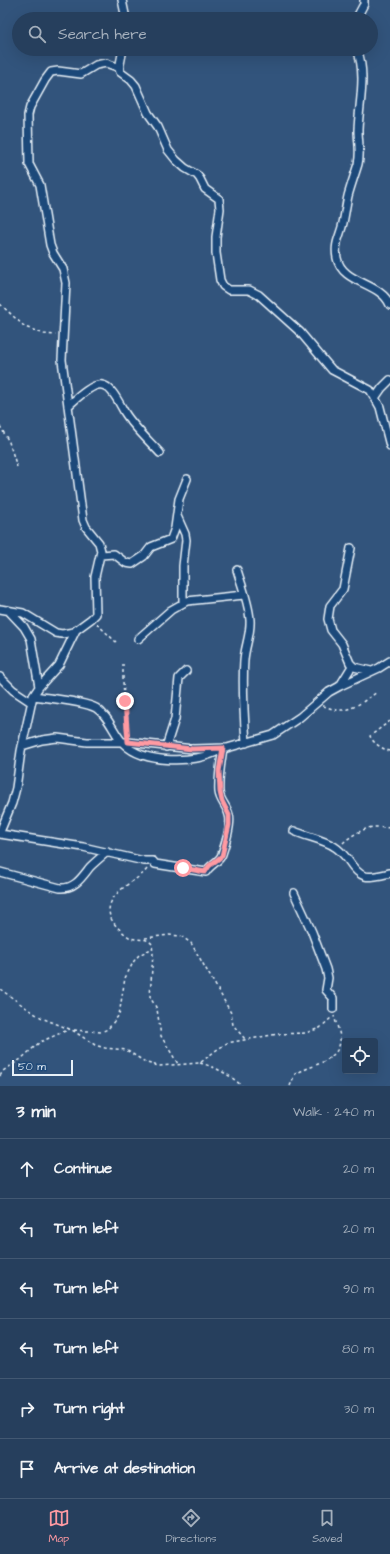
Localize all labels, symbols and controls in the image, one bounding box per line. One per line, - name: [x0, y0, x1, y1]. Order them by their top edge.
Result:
- search box: [12, 12, 378, 56]
- icon: search: [26, 23, 48, 45]
- text: Search here: [58, 24, 147, 45]
- route end: [116, 692, 134, 710]
- route start: [174, 859, 192, 877]
- map controls: [342, 1038, 378, 1074]
- button: locate: [342, 1038, 378, 1074]
- scale bar: [12, 1058, 73, 1077]
- text: 50 m: [18, 1059, 46, 1074]
- text: 3 min: [16, 1100, 56, 1124]
- text: Walk · 240 m: [293, 1103, 374, 1121]
- icon: ahead: [16, 1158, 38, 1180]
- text: Continue: [54, 1158, 112, 1179]
- text: 20 m: [343, 1160, 374, 1178]
- icon: left: [16, 1218, 38, 1240]
- text: Turn left: [54, 1218, 118, 1239]
- text: 20 m: [343, 1220, 374, 1238]
- icon: left: [16, 1278, 38, 1300]
- text: Turn left: [54, 1278, 118, 1299]
- text: 90 m: [343, 1280, 374, 1298]
- icon: left: [16, 1338, 38, 1360]
- text: Turn left: [54, 1338, 118, 1359]
- text: 80 m: [342, 1340, 374, 1358]
- icon: right: [16, 1398, 38, 1420]
- text: Turn right: [54, 1398, 125, 1419]
- text: 30 m: [344, 1400, 374, 1418]
- icon: arrive: [16, 1458, 38, 1480]
- text: Arrive at destination: [54, 1458, 195, 1479]
- tab: Map: [48, 1507, 70, 1546]
- tab: Directions: [165, 1507, 217, 1546]
- tab: Saved: [312, 1507, 342, 1546]

